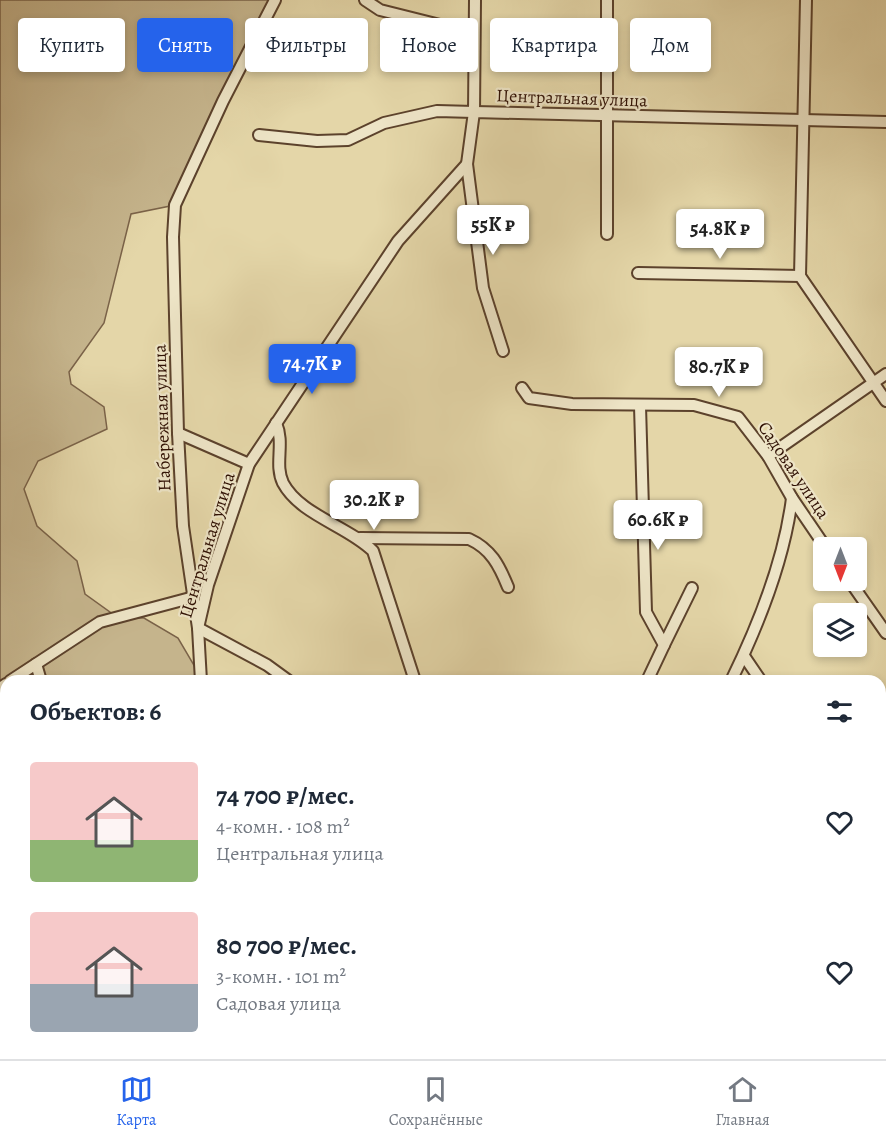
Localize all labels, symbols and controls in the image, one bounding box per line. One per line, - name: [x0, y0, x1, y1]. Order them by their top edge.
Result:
- chip: Купить: [18, 18, 125, 72]
- chip: Снять: [137, 18, 233, 72]
- chip: Фильтры: [245, 18, 368, 72]
- chip: Новое: [380, 18, 478, 72]
- chip: Квартира: [490, 18, 618, 72]
- chip: Дом: [630, 18, 711, 72]
- street label: Центральная улица: [496, 83, 649, 113]
- pin: 55K ₽: [451, 205, 535, 256]
- pin: 54.8K ₽: [665, 209, 775, 260]
- text: 55K ₽: [471, 211, 515, 238]
- text: 54.8K ₽: [690, 215, 750, 242]
- street label: Набережная улица: [147, 343, 177, 492]
- pin: 74.7K ₽: [257, 344, 367, 395]
- pin: 80.7K ₽: [664, 347, 774, 398]
- text: 74.7K ₽: [283, 350, 341, 377]
- text: 80.7K ₽: [689, 353, 749, 380]
- street label: Садовая улица: [753, 417, 836, 524]
- street label: Центральная улица: [173, 469, 241, 621]
- pin: 30.2K ₽: [319, 480, 429, 531]
- text: 30.2K ₽: [344, 486, 404, 513]
- pin: 60.6K ₽: [603, 500, 713, 551]
- text: 60.6K ₽: [627, 506, 689, 533]
- north arrow: [813, 537, 867, 591]
- map controls: [813, 537, 867, 657]
- button: layers: [813, 603, 867, 657]
- text: Объектов: 6: [30, 694, 161, 729]
- icon: filters: [823, 695, 856, 728]
- text: 74 700 ₽/мес.: [216, 778, 355, 813]
- icon: home: [78, 786, 150, 858]
- icon: heart: [823, 806, 856, 839]
- text: 4-комн. · 108 m²: [216, 813, 350, 840]
- text: Центральная улица: [216, 840, 384, 867]
- text: 80 700 ₽/мес.: [216, 928, 357, 963]
- icon: home: [78, 936, 150, 1008]
- icon: heart: [823, 956, 856, 989]
- text: 3-комн. · 101 m²: [216, 963, 346, 990]
- text: Садовая улица: [216, 990, 341, 1017]
- tab: Карта: [116, 1073, 156, 1131]
- tab: Сохранённые: [389, 1073, 483, 1131]
- tab: Главная: [715, 1073, 770, 1131]

